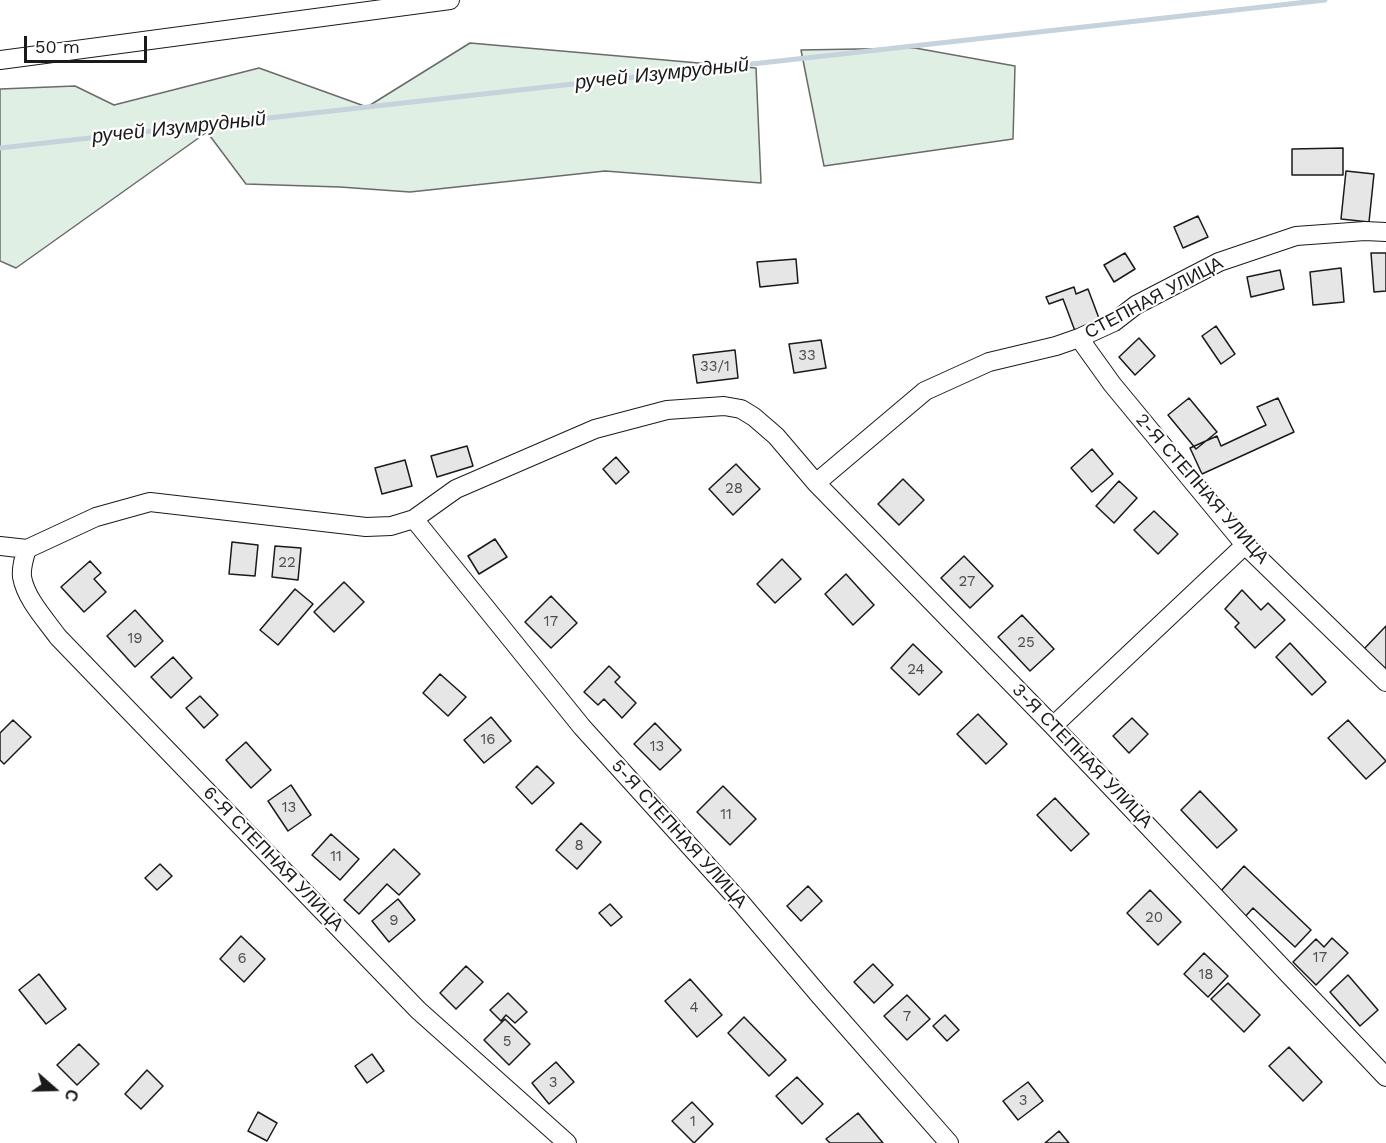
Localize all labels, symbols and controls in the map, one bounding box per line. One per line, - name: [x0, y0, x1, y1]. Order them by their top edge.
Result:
- scale bar: [27, 24, 150, 62]
- text: 50 m: [35, 36, 80, 57]
- water label: ручей Изумрудный: [574, 53, 750, 95]
- water label: ручей Изумрудный: [91, 107, 267, 149]
- street label: СТЕПНАЯ УЛИЦА: [1081, 252, 1227, 344]
- house number: 33: [798, 347, 816, 365]
- house number: 33/1: [700, 358, 730, 376]
- street label: 2-Я СТЕПНАЯ УЛИЦА: [1131, 410, 1273, 568]
- house number: 28: [725, 480, 743, 498]
- house number: 22: [278, 554, 296, 572]
- house number: 27: [959, 573, 975, 591]
- house number: 17: [544, 613, 558, 631]
- house number: 19: [127, 630, 143, 648]
- house number: 25: [1017, 634, 1035, 652]
- house number: 24: [907, 661, 925, 679]
- street label: 3-Я СТЕПНАЯ УЛИЦА: [1007, 679, 1157, 833]
- house number: 16: [481, 731, 495, 749]
- house number: 13: [650, 738, 664, 756]
- street label: 5-Я СТЕПНАЯ УЛИЦА: [607, 755, 751, 913]
- street label: 6-Я СТЕПНАЯ УЛИЦА: [198, 782, 348, 936]
- house number: 13: [282, 799, 296, 817]
- house number: 11: [720, 806, 732, 824]
- house number: 8: [574, 837, 584, 855]
- house number: 11: [330, 848, 342, 866]
- house number: 20: [1145, 909, 1163, 927]
- house number: 9: [389, 912, 399, 930]
- house number: 17: [1313, 949, 1327, 967]
- house number: 6: [237, 950, 247, 968]
- house number: 18: [1198, 966, 1214, 984]
- house number: 4: [689, 999, 699, 1017]
- house number: 7: [903, 1008, 911, 1026]
- house number: 5: [503, 1033, 511, 1051]
- north arrow: [24, 1059, 84, 1119]
- house number: 3: [549, 1074, 557, 1092]
- text: С: [60, 1087, 82, 1104]
- house number: 3: [1019, 1092, 1027, 1110]
- house number: 1: [690, 1113, 696, 1131]

